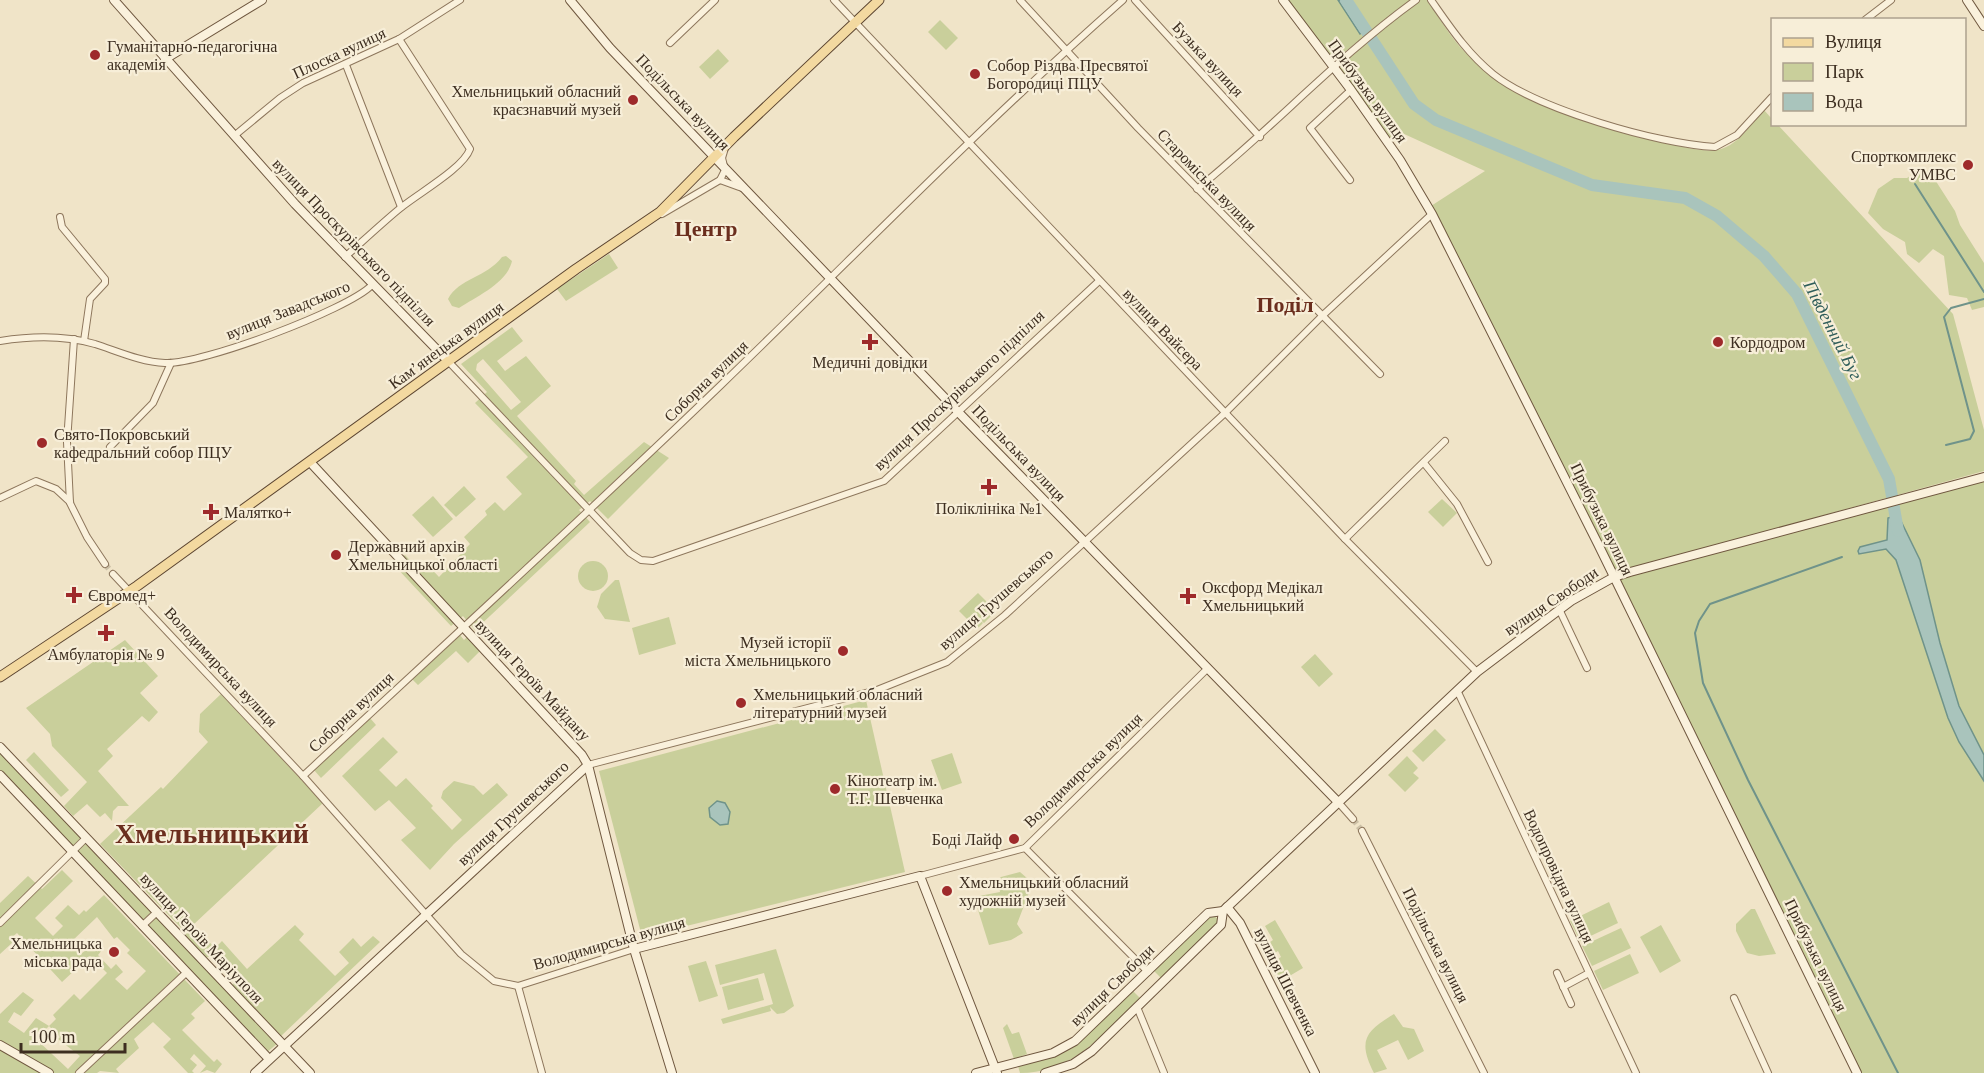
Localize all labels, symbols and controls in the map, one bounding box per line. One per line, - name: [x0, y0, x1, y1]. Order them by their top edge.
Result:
- street label: Бузька вулиця: [1168, 18, 1247, 101]
- legend: [1771, 18, 1966, 126]
- street label: Плоска вулиця: [290, 24, 389, 83]
- text: Вулиця: [1825, 32, 1882, 52]
- street label: Прибузька вулиця: [1324, 36, 1411, 147]
- place label: Гуманітарно-педагогічна академія: [107, 38, 277, 74]
- marker: Гуманітарно-педагогічна академія: [88, 48, 102, 62]
- street label: Подільська вулиця: [632, 51, 734, 155]
- place label: Собор Різдва Пресвятої Богородиці ПЦУ: [987, 57, 1148, 93]
- text: Парк: [1825, 62, 1864, 82]
- marker: Собор Різдва Пресвятої Богородиці ПЦУ: [968, 67, 982, 81]
- place label: Хмельницький обласний краєзнавчий музей: [451, 83, 621, 119]
- text: Вода: [1825, 92, 1863, 112]
- marker: Хмельницький обласний краєзнавчий музей: [626, 93, 640, 107]
- street label: Староміська вулиця: [1153, 126, 1260, 236]
- place label: Спорткомплекс УМВС: [1851, 148, 1956, 183]
- street label: вулиця Проскурівського підпілля: [269, 155, 439, 330]
- marker: Спорткомплекс УМВС: [1961, 158, 1975, 172]
- district label: Центр: [675, 216, 737, 241]
- water label: Південний Буг: [1799, 276, 1867, 383]
- street label: вулиця Завадського: [224, 277, 353, 344]
- street label: вулиця Вайсера: [1119, 285, 1206, 374]
- district label: Поділ: [1256, 292, 1314, 317]
- street label: Камʼянецька вулиця: [385, 297, 508, 393]
- street label: вулиця Проскурівського підпілля: [870, 306, 1049, 474]
- marker: Медичні довідки: [861, 333, 879, 351]
- place label: Кордодром: [1730, 334, 1805, 352]
- marker: Кордодром: [1711, 335, 1725, 349]
- street label: Соборна вулиця: [661, 336, 752, 426]
- place label: Медичні довідки: [812, 354, 928, 372]
- street label: Подільська вулиця: [968, 402, 1070, 506]
- place label: Свято-Покровський кафедральний собор ПЦУ: [54, 426, 233, 462]
- marker: Свято-Покровський кафедральний собор ПЦУ: [35, 436, 49, 450]
- street label: Прибузька вулиця: [1567, 460, 1637, 579]
- marker: Поліклініка №1: [980, 478, 998, 496]
- place label: Поліклініка №1: [936, 500, 1042, 517]
- marker: Малятко+: [202, 503, 220, 521]
- place label: Малятко+: [224, 504, 292, 521]
- place label: Державний архів Хмельницької області: [348, 538, 498, 574]
- street label: вулиця Грушевського: [936, 545, 1057, 654]
- marker: Державний архів Хмельницької області: [329, 548, 343, 562]
- street label: вулиця Свободи: [1501, 563, 1602, 639]
- place label: Оксфорд Медікал Хмельницький: [1202, 579, 1323, 615]
- marker: Євромед+: [65, 586, 83, 604]
- place label: Євромед+: [88, 587, 156, 605]
- marker: Оксфорд Медікал Хмельницький: [1179, 587, 1197, 605]
- street label: Володимирська вулиця: [160, 604, 281, 731]
- street label: вулиця Героїв Майдану: [472, 616, 594, 745]
- marker: Амбулаторія № 9: [97, 624, 115, 642]
- place label: Музей історії міста Хмельницького: [685, 634, 832, 670]
- marker: Музей історії міста Хмельницького: [836, 644, 850, 658]
- place label: Амбулаторія № 9: [47, 646, 165, 664]
- street label: Соборна вулиця: [305, 668, 398, 756]
- place label: Хмельницький обласний літературний музей: [753, 686, 923, 722]
- marker: Хмельницький обласний літературний музей: [734, 696, 748, 710]
- street label: Володимирська вулиця: [1021, 709, 1147, 831]
- street label: вулиця Грушевського: [454, 757, 573, 869]
- place label: Кінотеатр ім. Т.Г. Шевченка: [847, 772, 943, 807]
- marker: Кінотеатр ім. Т.Г. Шевченка: [828, 782, 842, 796]
- street label: Водопровідна вулиця: [1520, 806, 1598, 947]
- district label: Хмельницький: [115, 818, 309, 849]
- place label: Боді Лайф: [932, 831, 1002, 849]
- marker: Боді Лайф: [1007, 832, 1021, 846]
- street label: вулиця Героїв Маріуполя: [137, 870, 267, 1008]
- place label: Хмельницький обласний художній музей: [959, 874, 1129, 910]
- marker: Хмельницький обласний художній музей: [940, 884, 954, 898]
- street label: Подільська вулиця: [1399, 885, 1473, 1006]
- street label: Прибузька вулиця: [1781, 896, 1851, 1015]
- street label: Володимирська вулиця: [531, 913, 688, 974]
- street label: вулиця Шевченка: [1250, 925, 1321, 1039]
- place label: Хмельницька міська рада: [10, 935, 102, 971]
- street label: вулиця Свободи: [1067, 941, 1158, 1030]
- marker: Хмельницька міська рада: [107, 945, 121, 959]
- scale bar: [21, 1016, 124, 1054]
- text: 100 m: [30, 1027, 76, 1047]

